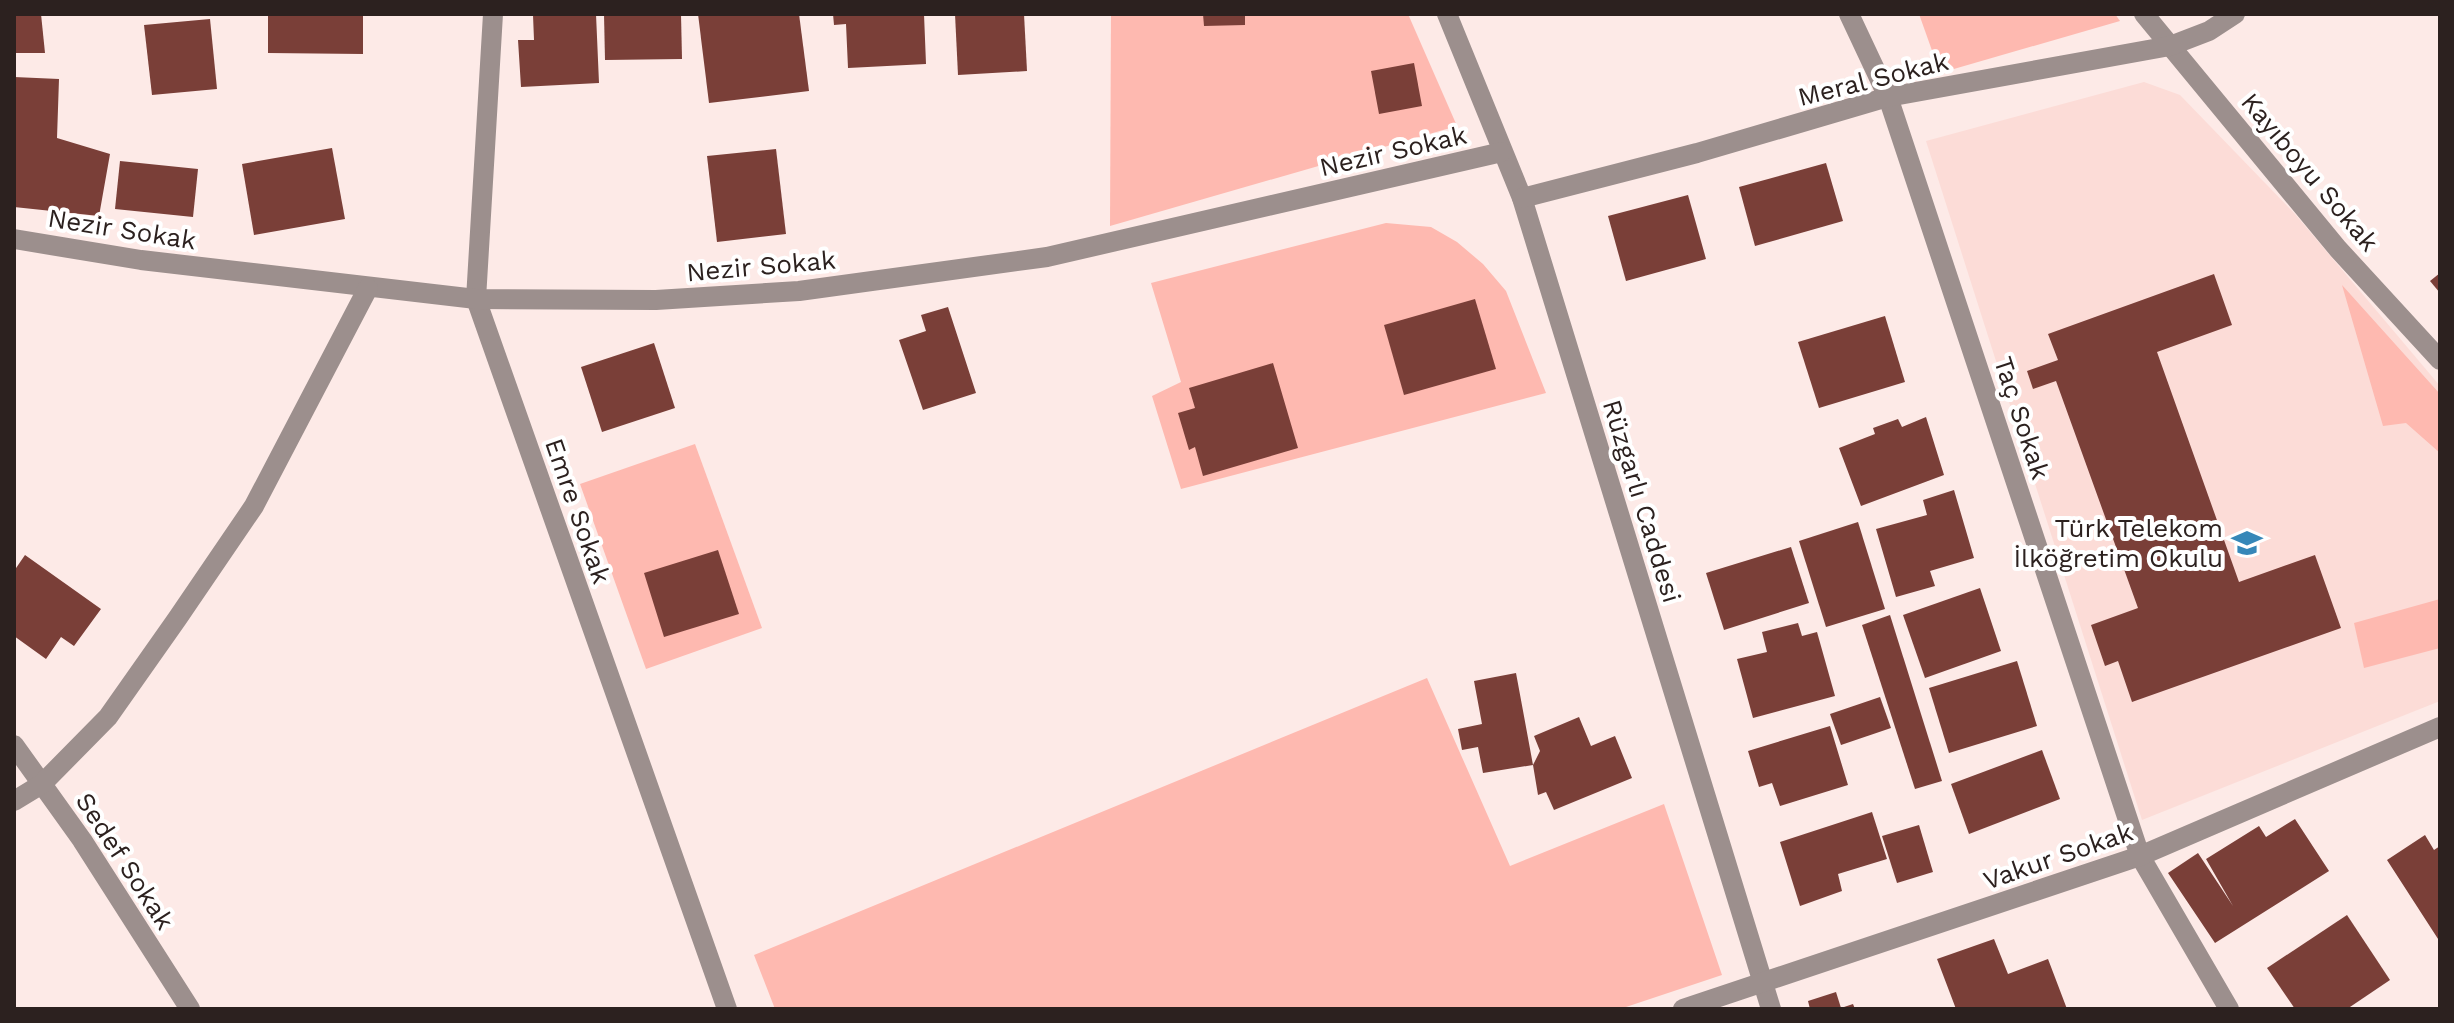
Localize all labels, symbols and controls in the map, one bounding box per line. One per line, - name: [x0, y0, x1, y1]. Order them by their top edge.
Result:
- street label: Meral Sokak: [1795, 46, 1952, 112]
- street label: Kayıboyu Sokak: [2235, 87, 2385, 257]
- street label: Nezir Sokak: [1317, 119, 1470, 182]
- street label: Nezir Sokak: [46, 202, 199, 256]
- street label: Nezir Sokak: [685, 245, 837, 287]
- street label: Taç Sokak: [1988, 353, 2056, 483]
- street label: Rüzgarlı Caddesi: [1597, 396, 1687, 606]
- street label: Emre Sokak: [539, 434, 617, 588]
- place label: Türk Telekom İlköğretim Okulu: [2013, 513, 2223, 573]
- school or university icon: Türk Telekom İlköğretim Okulu: [2230, 526, 2264, 560]
- street label: Sedef Sokak: [70, 787, 180, 935]
- street label: Vakur Sokak: [1979, 816, 2137, 896]

